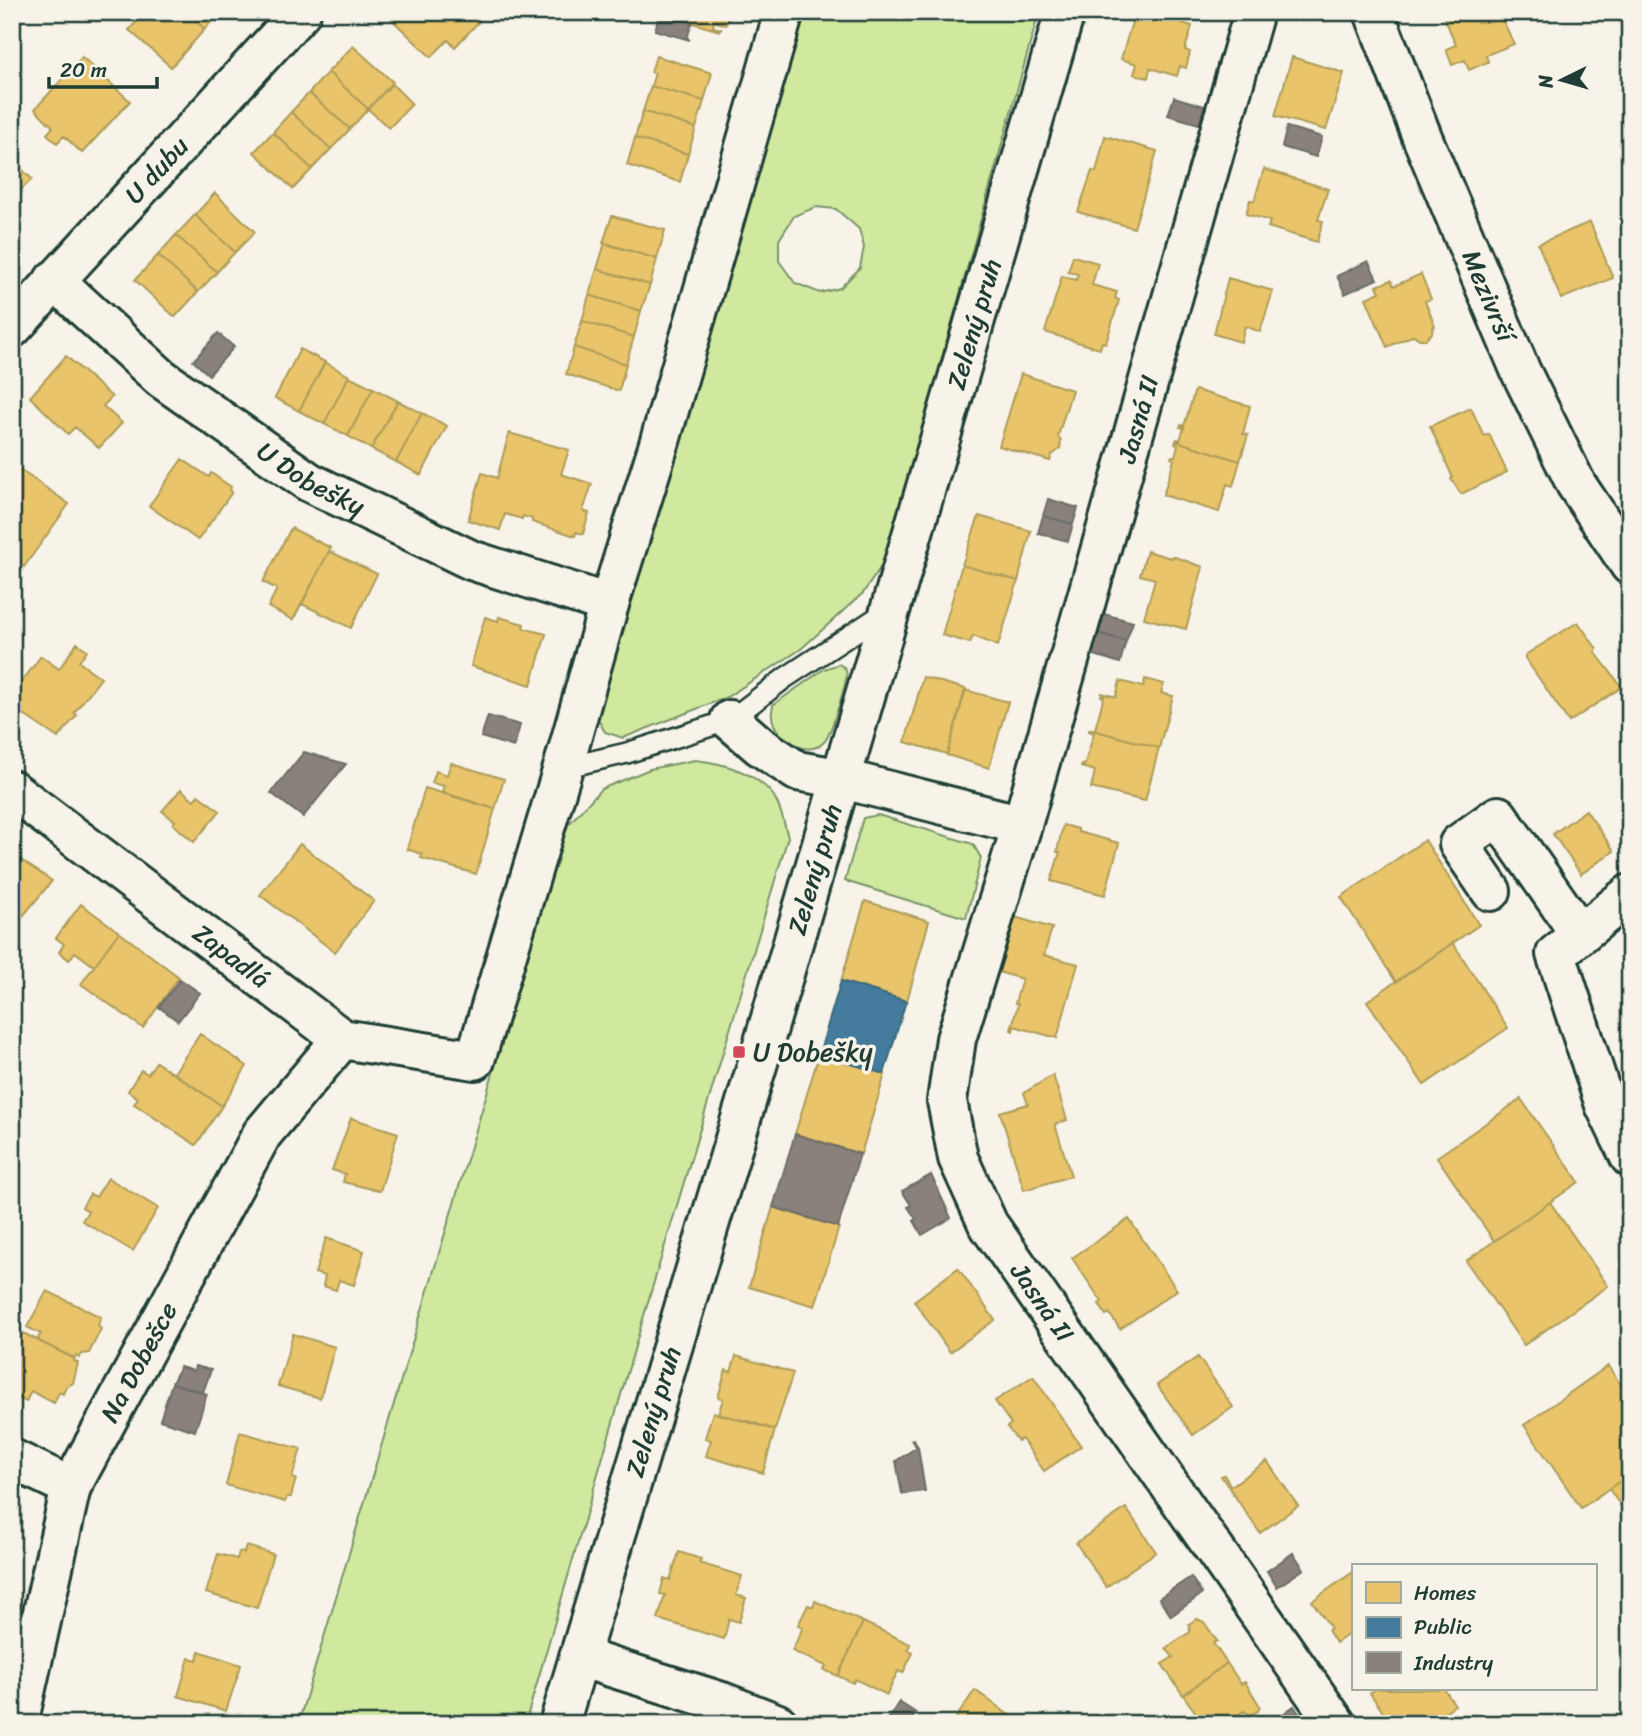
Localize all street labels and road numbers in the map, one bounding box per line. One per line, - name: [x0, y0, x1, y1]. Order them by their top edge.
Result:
- street label: U dubu: [113, 125, 200, 215]
- street label: Mezivrší: [1449, 242, 1530, 351]
- street label: Zelený pruh: [933, 253, 1015, 395]
- street label: Jasná II: [1103, 370, 1172, 469]
- street label: U Dobešky: [247, 429, 373, 529]
- street label: Zelený pruh: [773, 798, 855, 940]
- street label: Zapadlá: [182, 911, 281, 1001]
- street label: Jasná II: [998, 1252, 1087, 1352]
- street label: Na Dobešce: [87, 1293, 190, 1431]
- street label: Zelený pruh: [611, 1341, 694, 1483]

